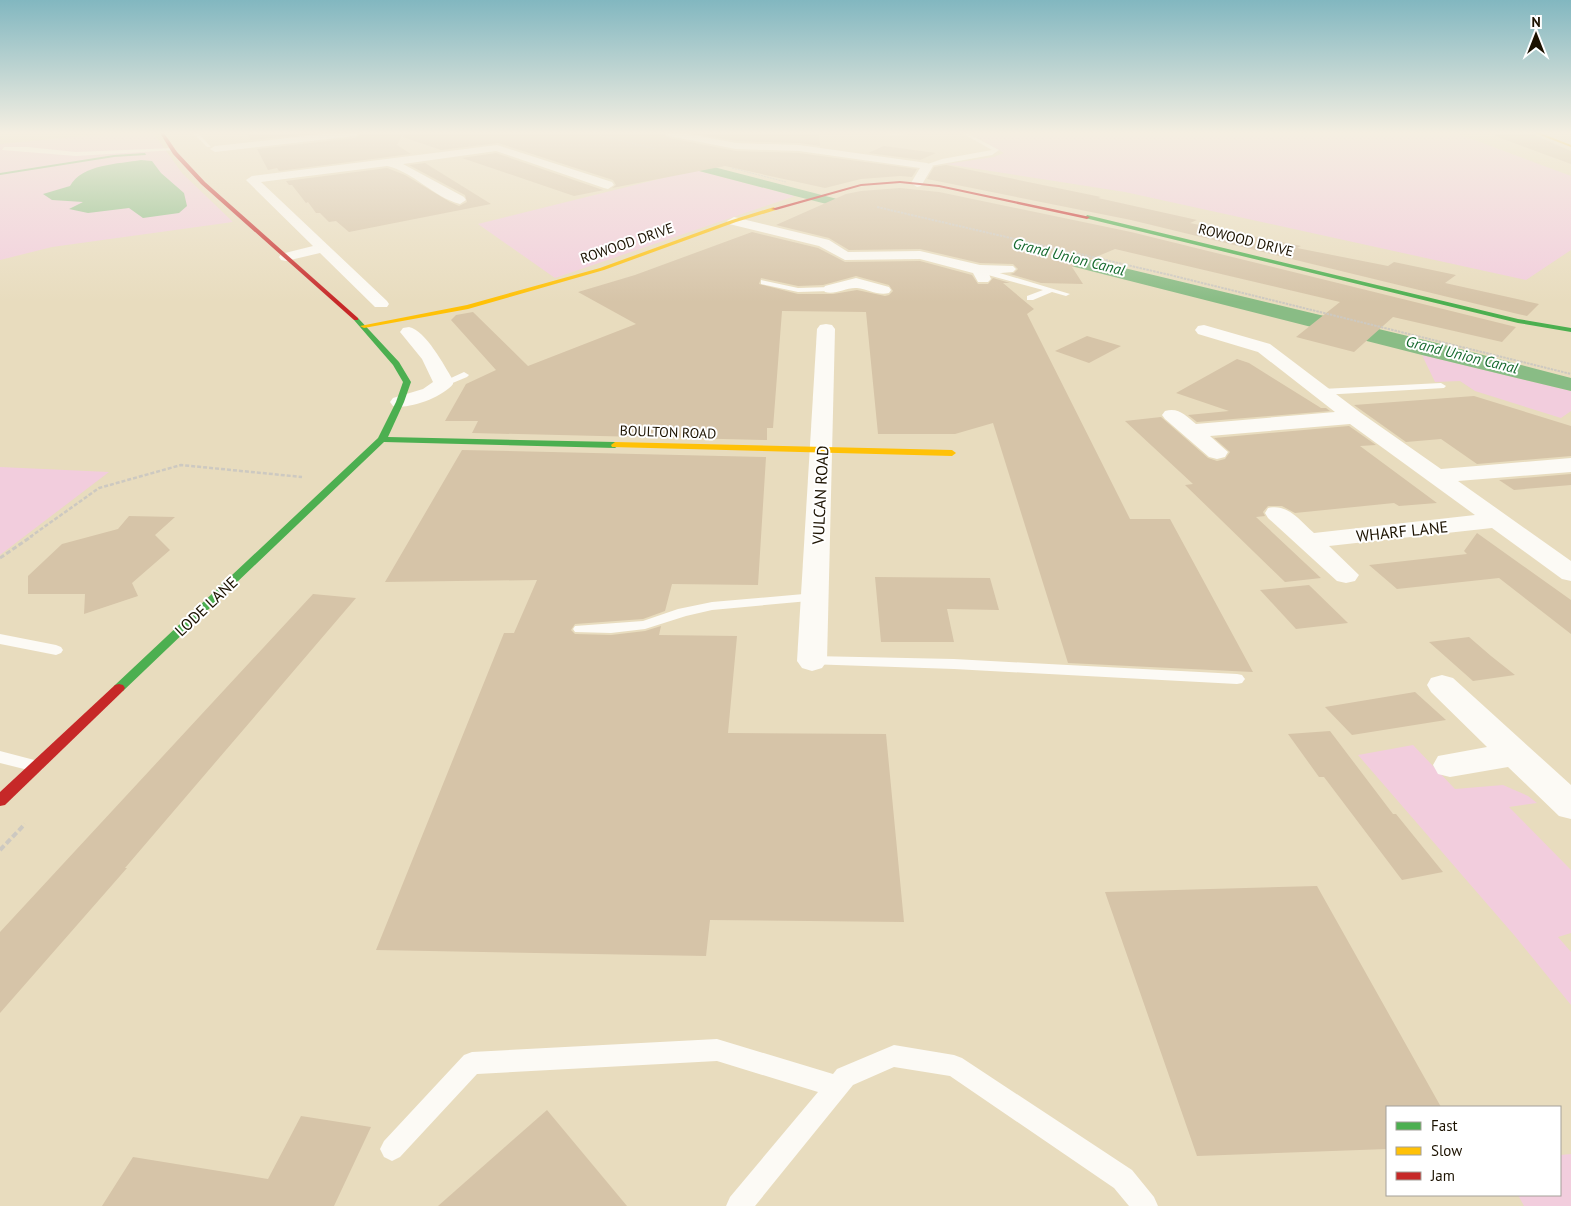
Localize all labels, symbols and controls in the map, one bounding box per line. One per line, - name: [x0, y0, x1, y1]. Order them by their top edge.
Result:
- north arrow: [1511, 10, 1561, 60]
- text: N: [1531, 13, 1541, 31]
- street label: ROWOOD DRIVE: [578, 219, 676, 267]
- street label: ROWOOD DRIVE: [1197, 219, 1295, 261]
- water label: Grand Union Canal: [1011, 233, 1127, 280]
- water label: Grand Union Canal: [1404, 331, 1520, 378]
- street label: BOULTON ROAD: [619, 421, 717, 443]
- street label: VULCAN ROAD: [807, 445, 833, 546]
- street label: WHARF LANE: [1355, 516, 1449, 546]
- street label: LODE LANE: [170, 572, 242, 640]
- legend: [1386, 1106, 1561, 1196]
- text: Fast: [1431, 1116, 1458, 1135]
- text: Slow: [1431, 1141, 1462, 1160]
- text: Jam: [1430, 1166, 1455, 1185]

